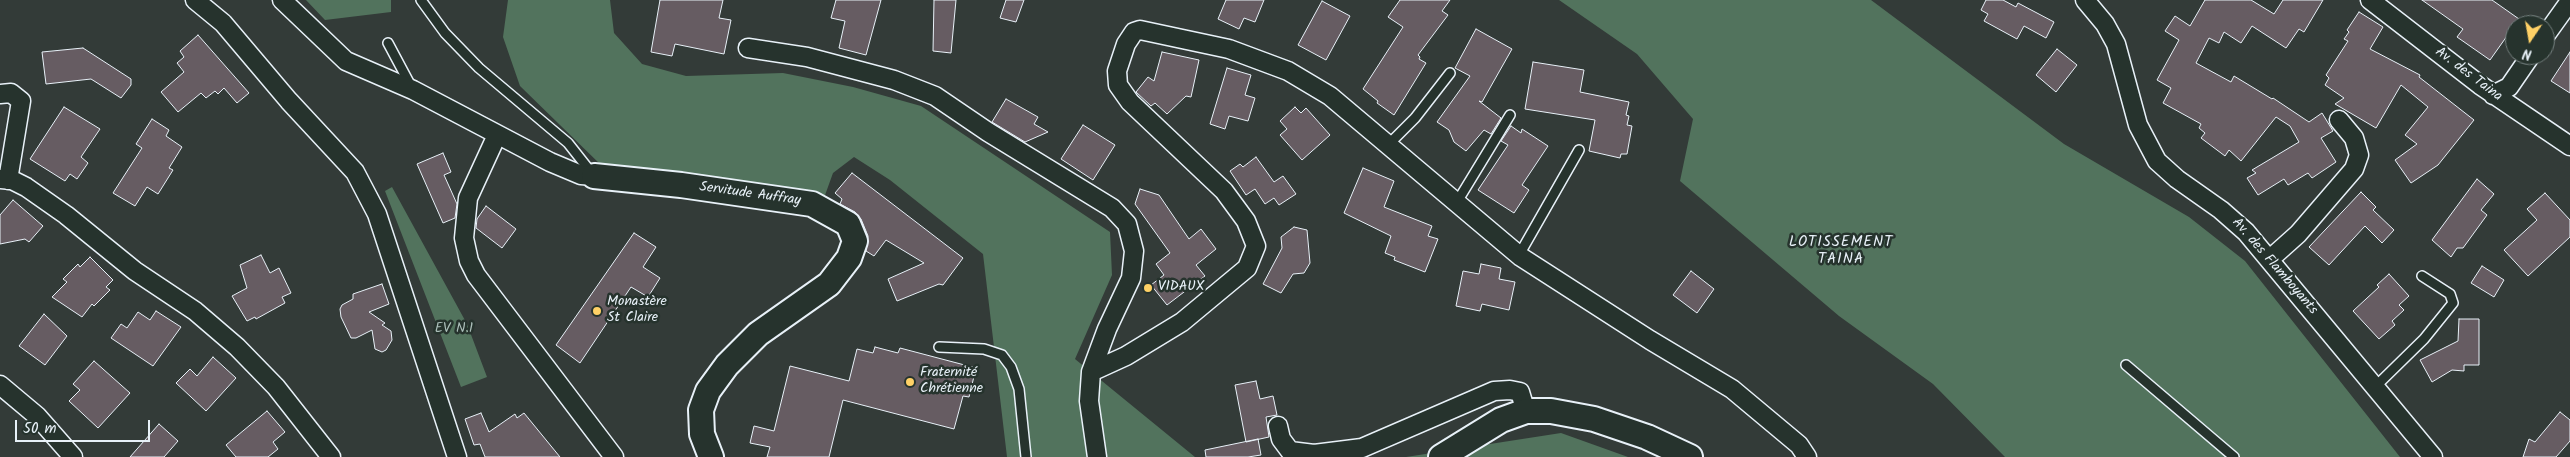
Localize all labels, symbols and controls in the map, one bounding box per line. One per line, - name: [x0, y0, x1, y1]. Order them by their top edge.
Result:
- north arrow: [2505, 15, 2555, 65]
- text: N: [2520, 42, 2534, 65]
- street label: Av. des Taina: [2431, 44, 2505, 106]
- street label: Servitude Auffray: [698, 180, 802, 210]
- street label: Av. des Flamboyants: [2228, 215, 2320, 319]
- district label: LOTISSEMENT TAINA: [1787, 234, 1895, 269]
- place label: VIDAUX: [1158, 280, 1204, 296]
- marker: VIDAUX: [1142, 282, 1154, 294]
- place label: Monastère St Claire: [607, 295, 667, 328]
- marker: Monastère St Claire: [591, 305, 603, 317]
- park label: EV N.1: [435, 322, 473, 338]
- place label: Fraternité Chrétienne: [920, 366, 983, 398]
- marker: Fraternité Chrétienne: [904, 376, 916, 388]
- scale bar: [18, 410, 152, 442]
- text: 50 m: [23, 417, 57, 441]

